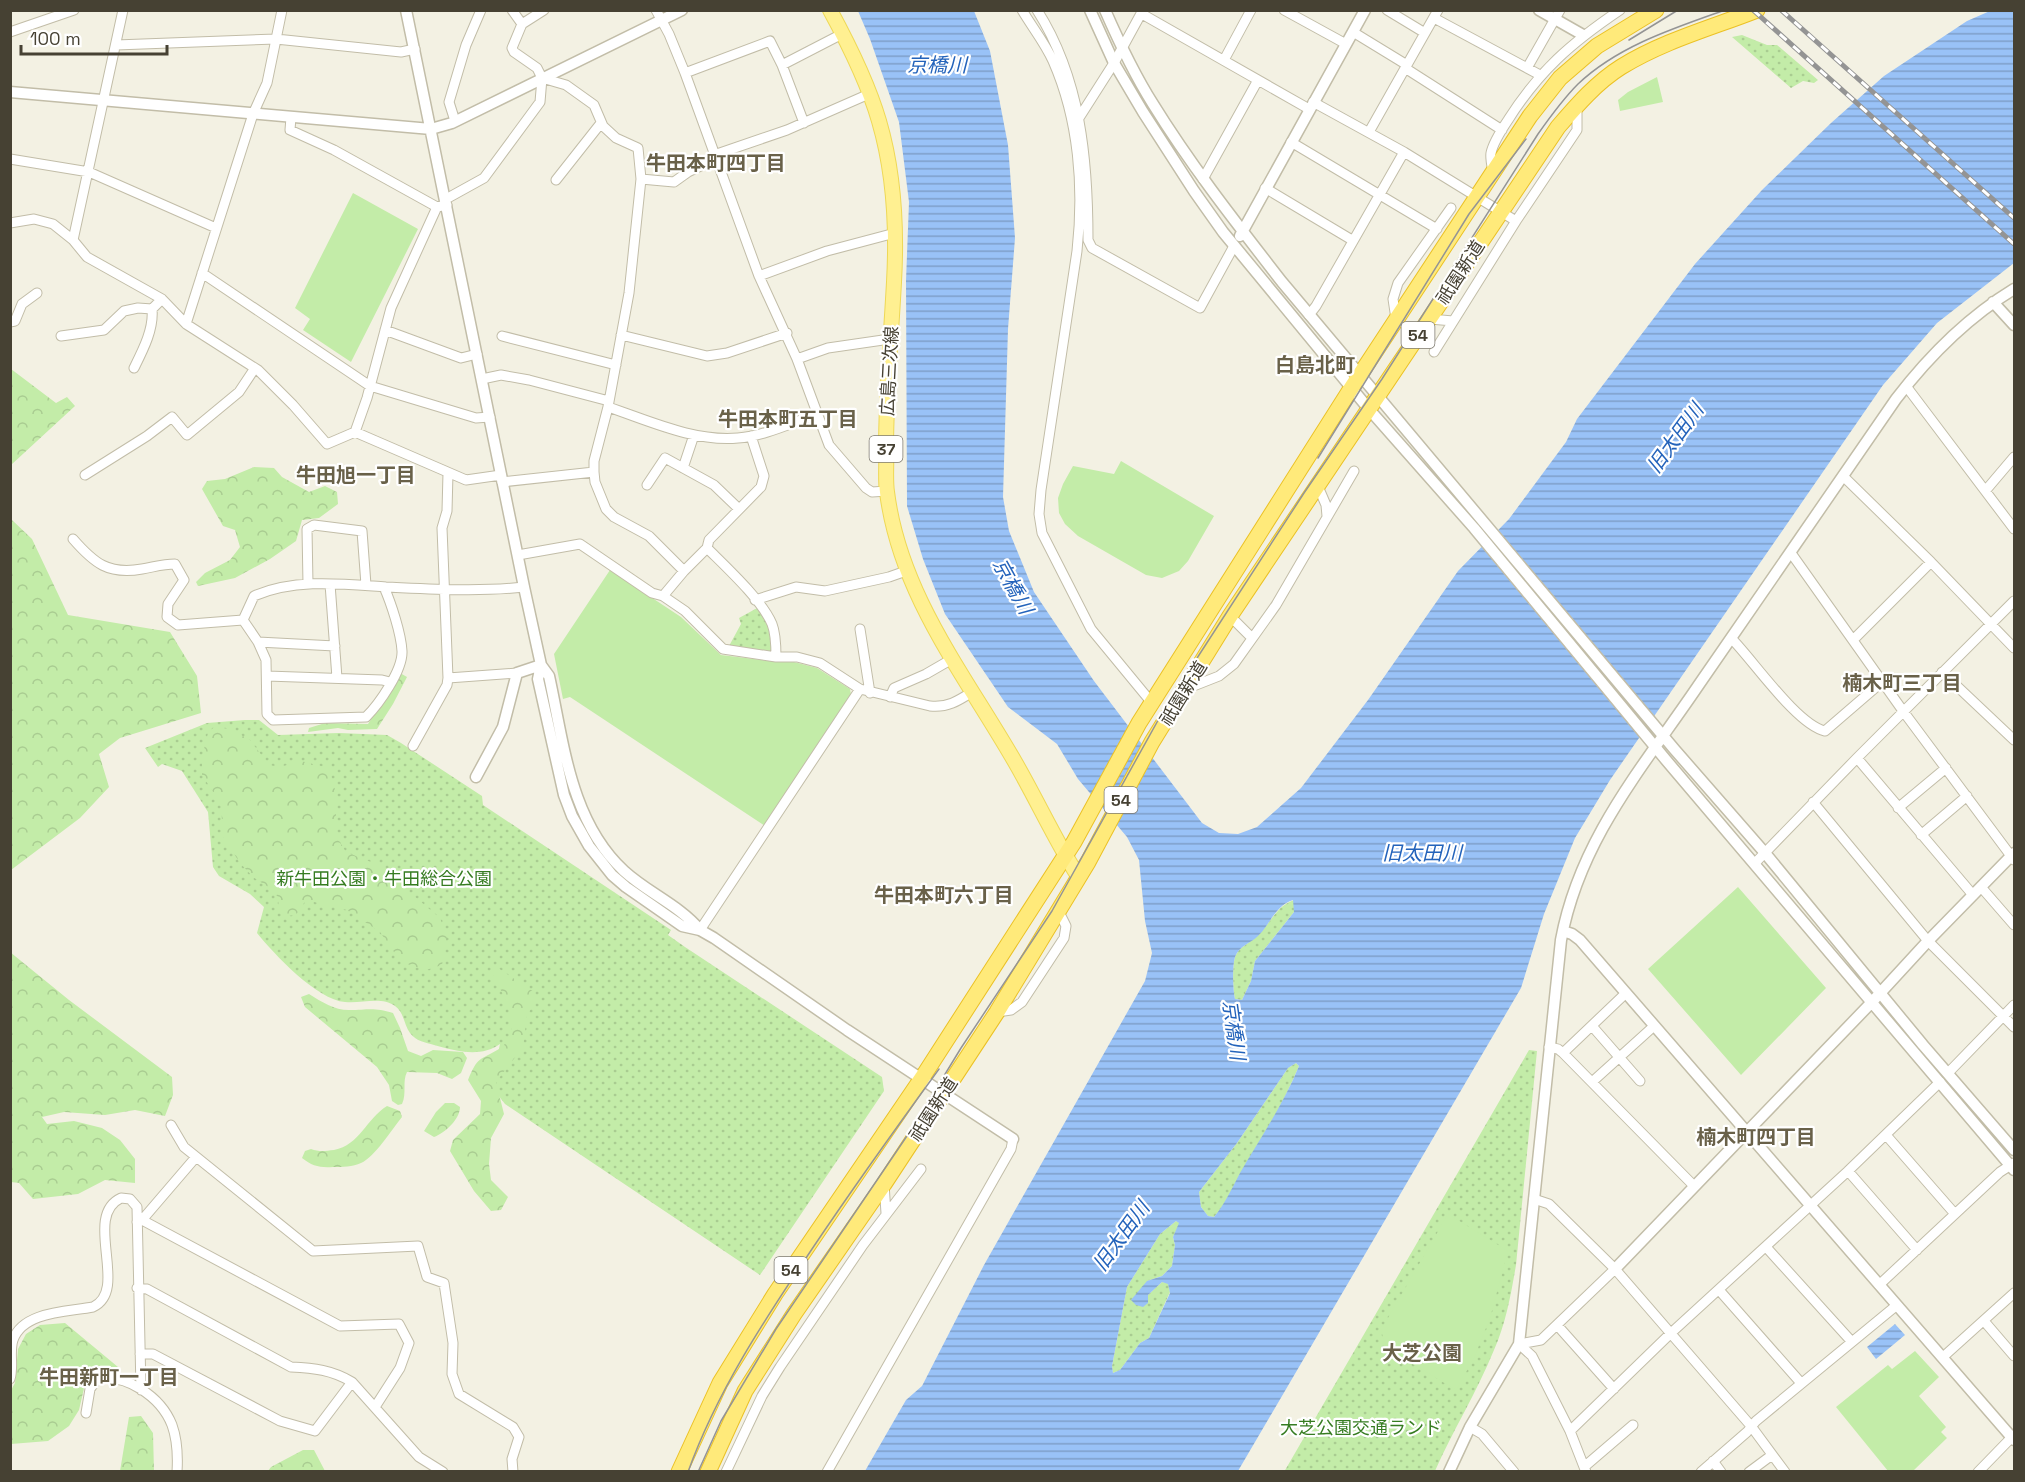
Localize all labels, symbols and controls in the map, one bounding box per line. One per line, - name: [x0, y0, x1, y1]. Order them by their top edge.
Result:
- scale bar: [21, 18, 166, 56]
- text: 100 m: [30, 27, 81, 50]
- water label: 京橋川: [907, 52, 969, 78]
- district label: 牛田本町四丁目: [646, 150, 786, 176]
- street label: 祇園新道: [1431, 236, 1489, 308]
- road number: 54: [1402, 322, 1434, 348]
- street label: 広島三次線: [875, 325, 903, 417]
- district label: 白島北町: [1275, 352, 1355, 378]
- water label: 旧太田川: [1641, 396, 1710, 478]
- district label: 牛田本町五丁目: [718, 406, 858, 432]
- road number: 37: [870, 436, 902, 462]
- district label: 牛田旭一丁目: [296, 462, 416, 488]
- water label: 京橋川: [987, 553, 1040, 620]
- street label: 祇園新道: [1154, 656, 1212, 730]
- district label: 楠木町三丁目: [1842, 670, 1962, 696]
- road number: 54: [1104, 787, 1138, 813]
- water label: 旧太田川: [1382, 840, 1464, 866]
- park label: 新牛田公園・牛田総合公園: [276, 867, 492, 890]
- district label: 牛田本町六丁目: [874, 882, 1014, 908]
- water label: 京橋川: [1217, 998, 1251, 1063]
- street label: 祇園新道: [904, 1073, 962, 1145]
- district label: 楠木町四丁目: [1696, 1124, 1816, 1150]
- water label: 旧太田川: [1087, 1194, 1156, 1276]
- road number: 54: [774, 1257, 808, 1283]
- district label: 大芝公園: [1382, 1340, 1462, 1366]
- district label: 牛田新町一丁目: [39, 1364, 179, 1390]
- park label: 大芝公園交通ランド: [1280, 1416, 1442, 1439]

